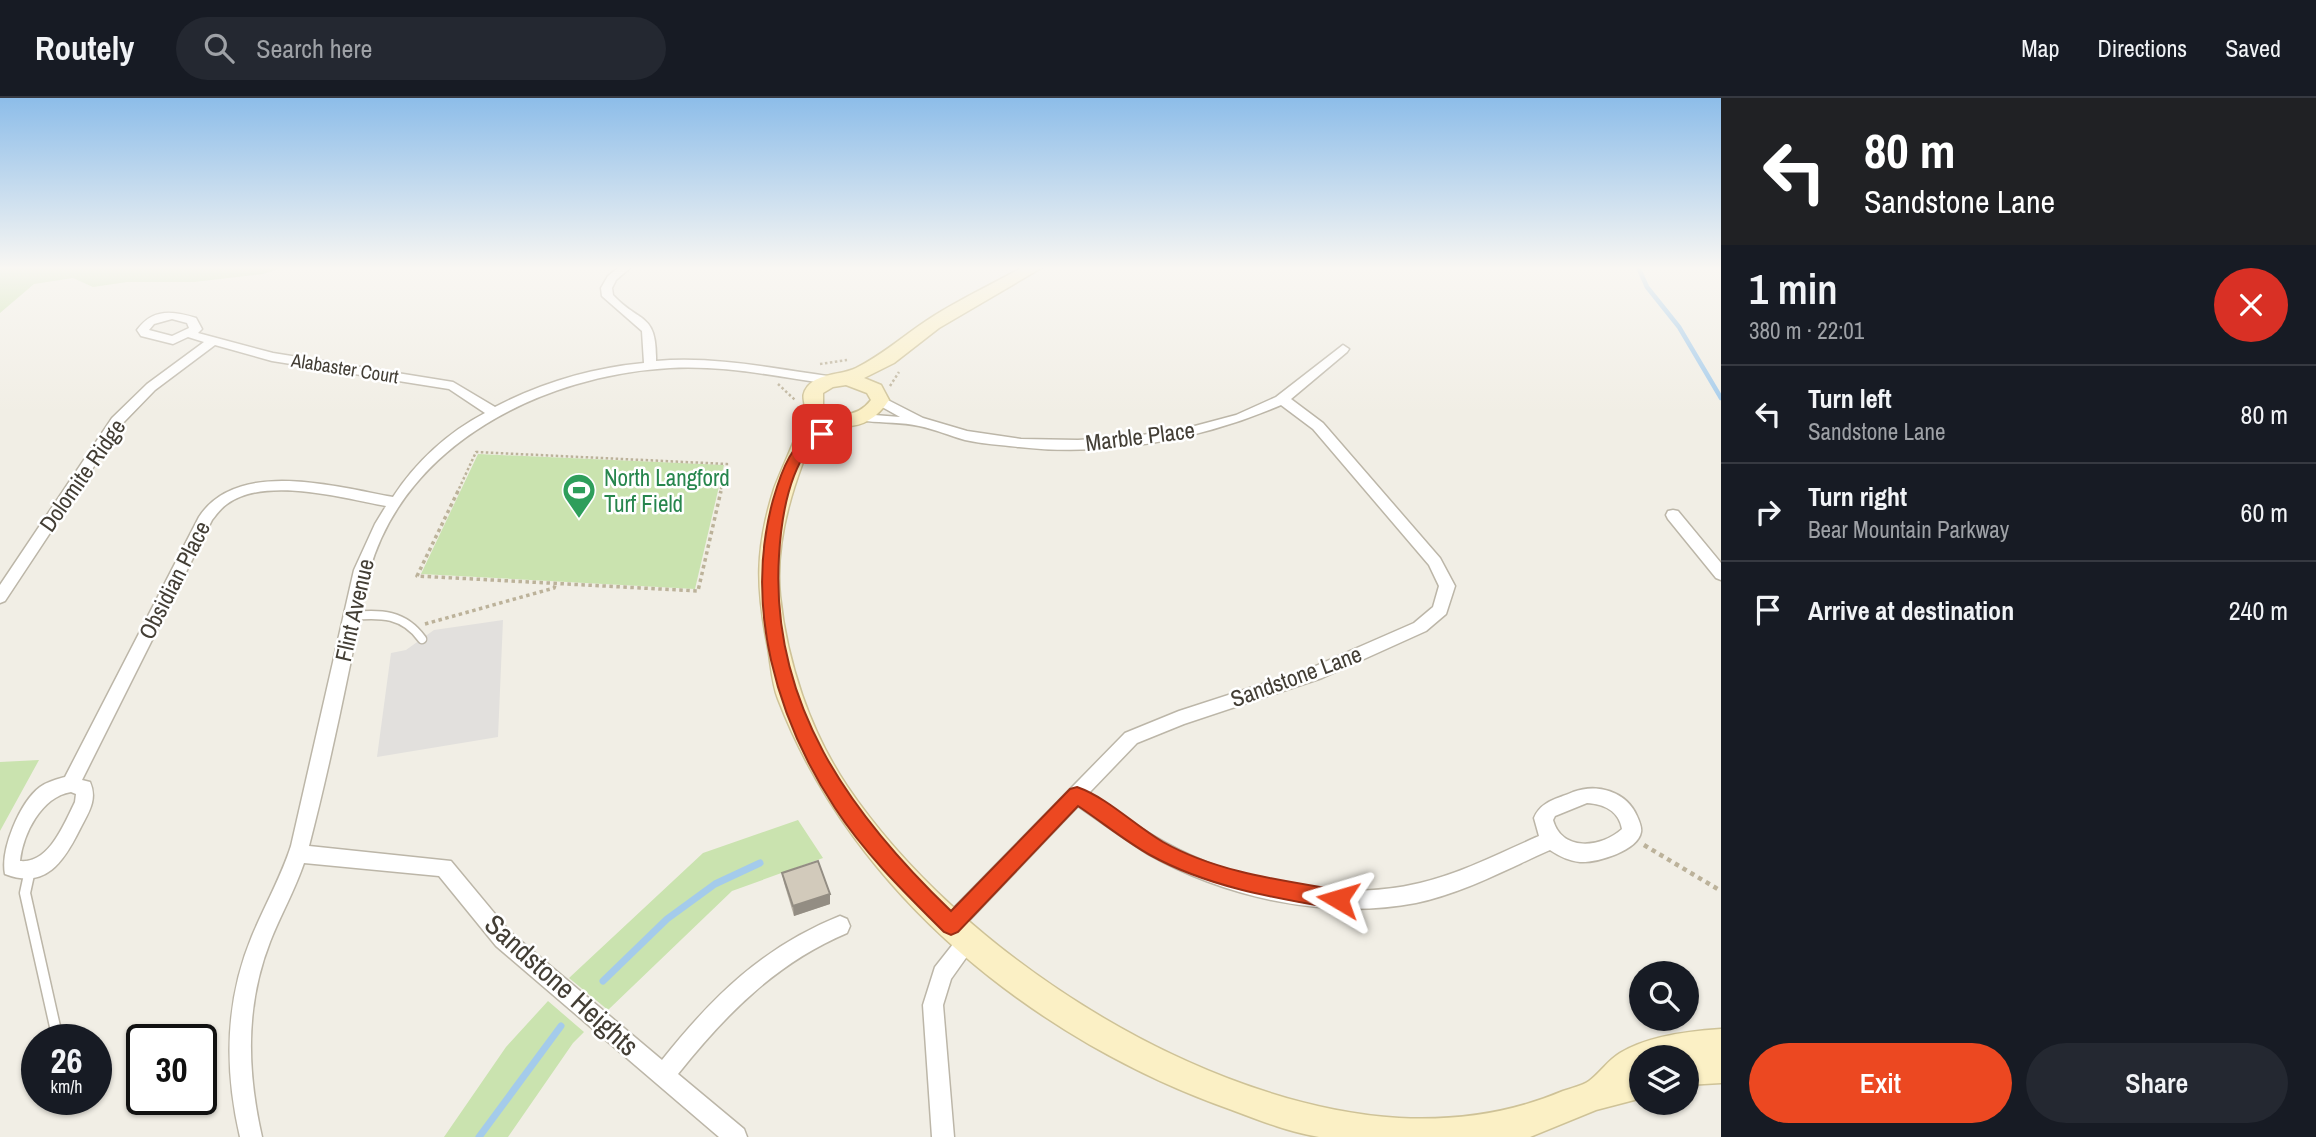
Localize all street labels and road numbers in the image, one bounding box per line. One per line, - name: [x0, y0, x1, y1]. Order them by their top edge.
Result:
- street label: Alabaster Court: [289, 347, 401, 389]
- street label: Dolomite Ridge: [32, 412, 132, 538]
- street label: Marble Place: [1083, 414, 1197, 458]
- street label: Obsidian Place: [131, 516, 217, 644]
- street label: Flint Avenue: [327, 556, 381, 664]
- street label: Sandstone Lane: [1226, 638, 1366, 714]
- street label: Sandstone Heights: [477, 906, 647, 1064]

